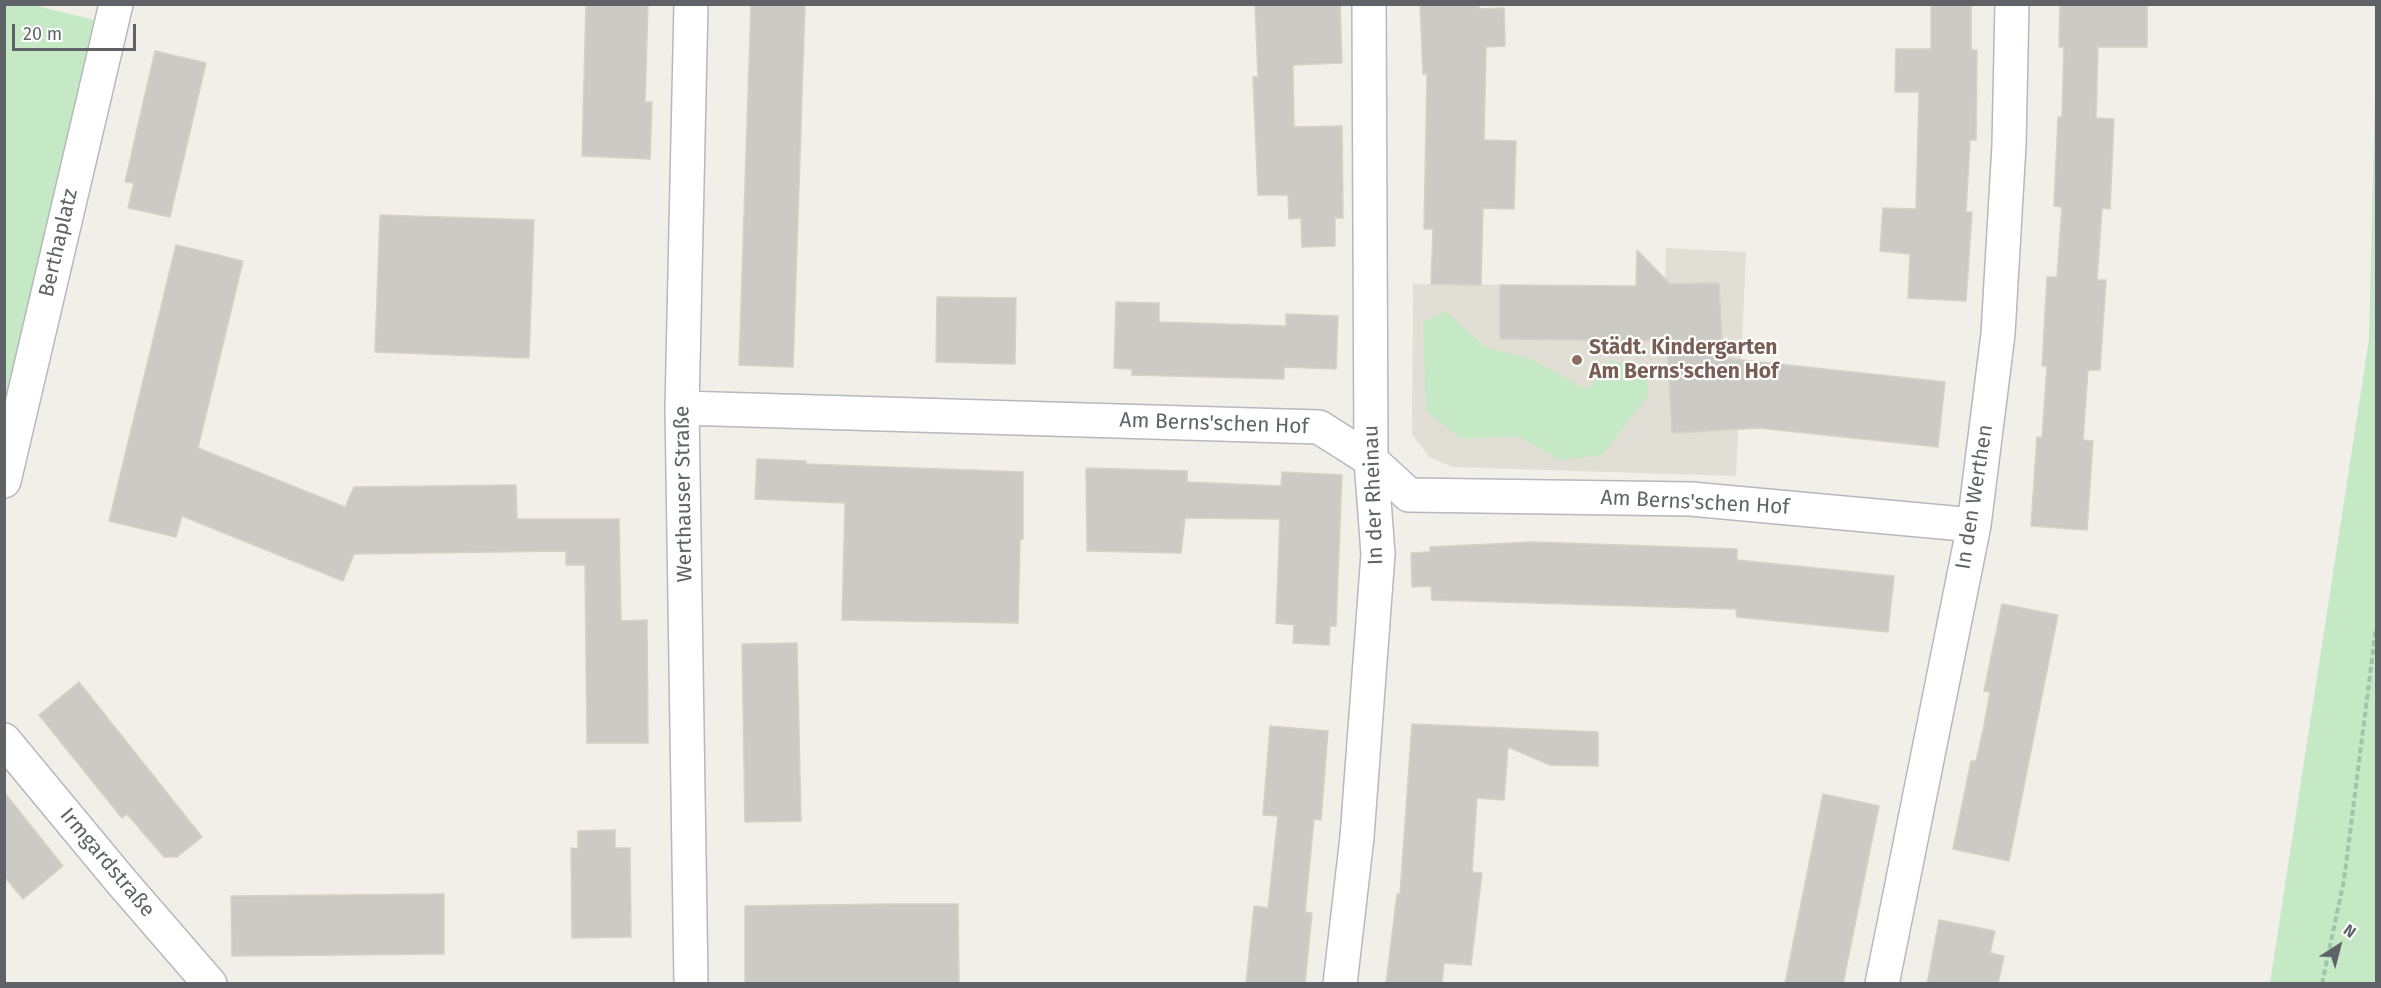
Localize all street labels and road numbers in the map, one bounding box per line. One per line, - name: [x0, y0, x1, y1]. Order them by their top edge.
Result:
- street label: Berthaplatz: [34, 186, 84, 300]
- street label: Werthauser Straße: [670, 405, 698, 583]
- street label: Am Berns'schen Hof: [1119, 408, 1309, 440]
- street label: In den Werthen: [1951, 423, 1999, 571]
- street label: In der Rheinau: [1359, 425, 1389, 565]
- street label: Am Berns'schen Hof: [1600, 485, 1790, 521]
- street label: Irmgardstraße: [54, 803, 160, 923]

